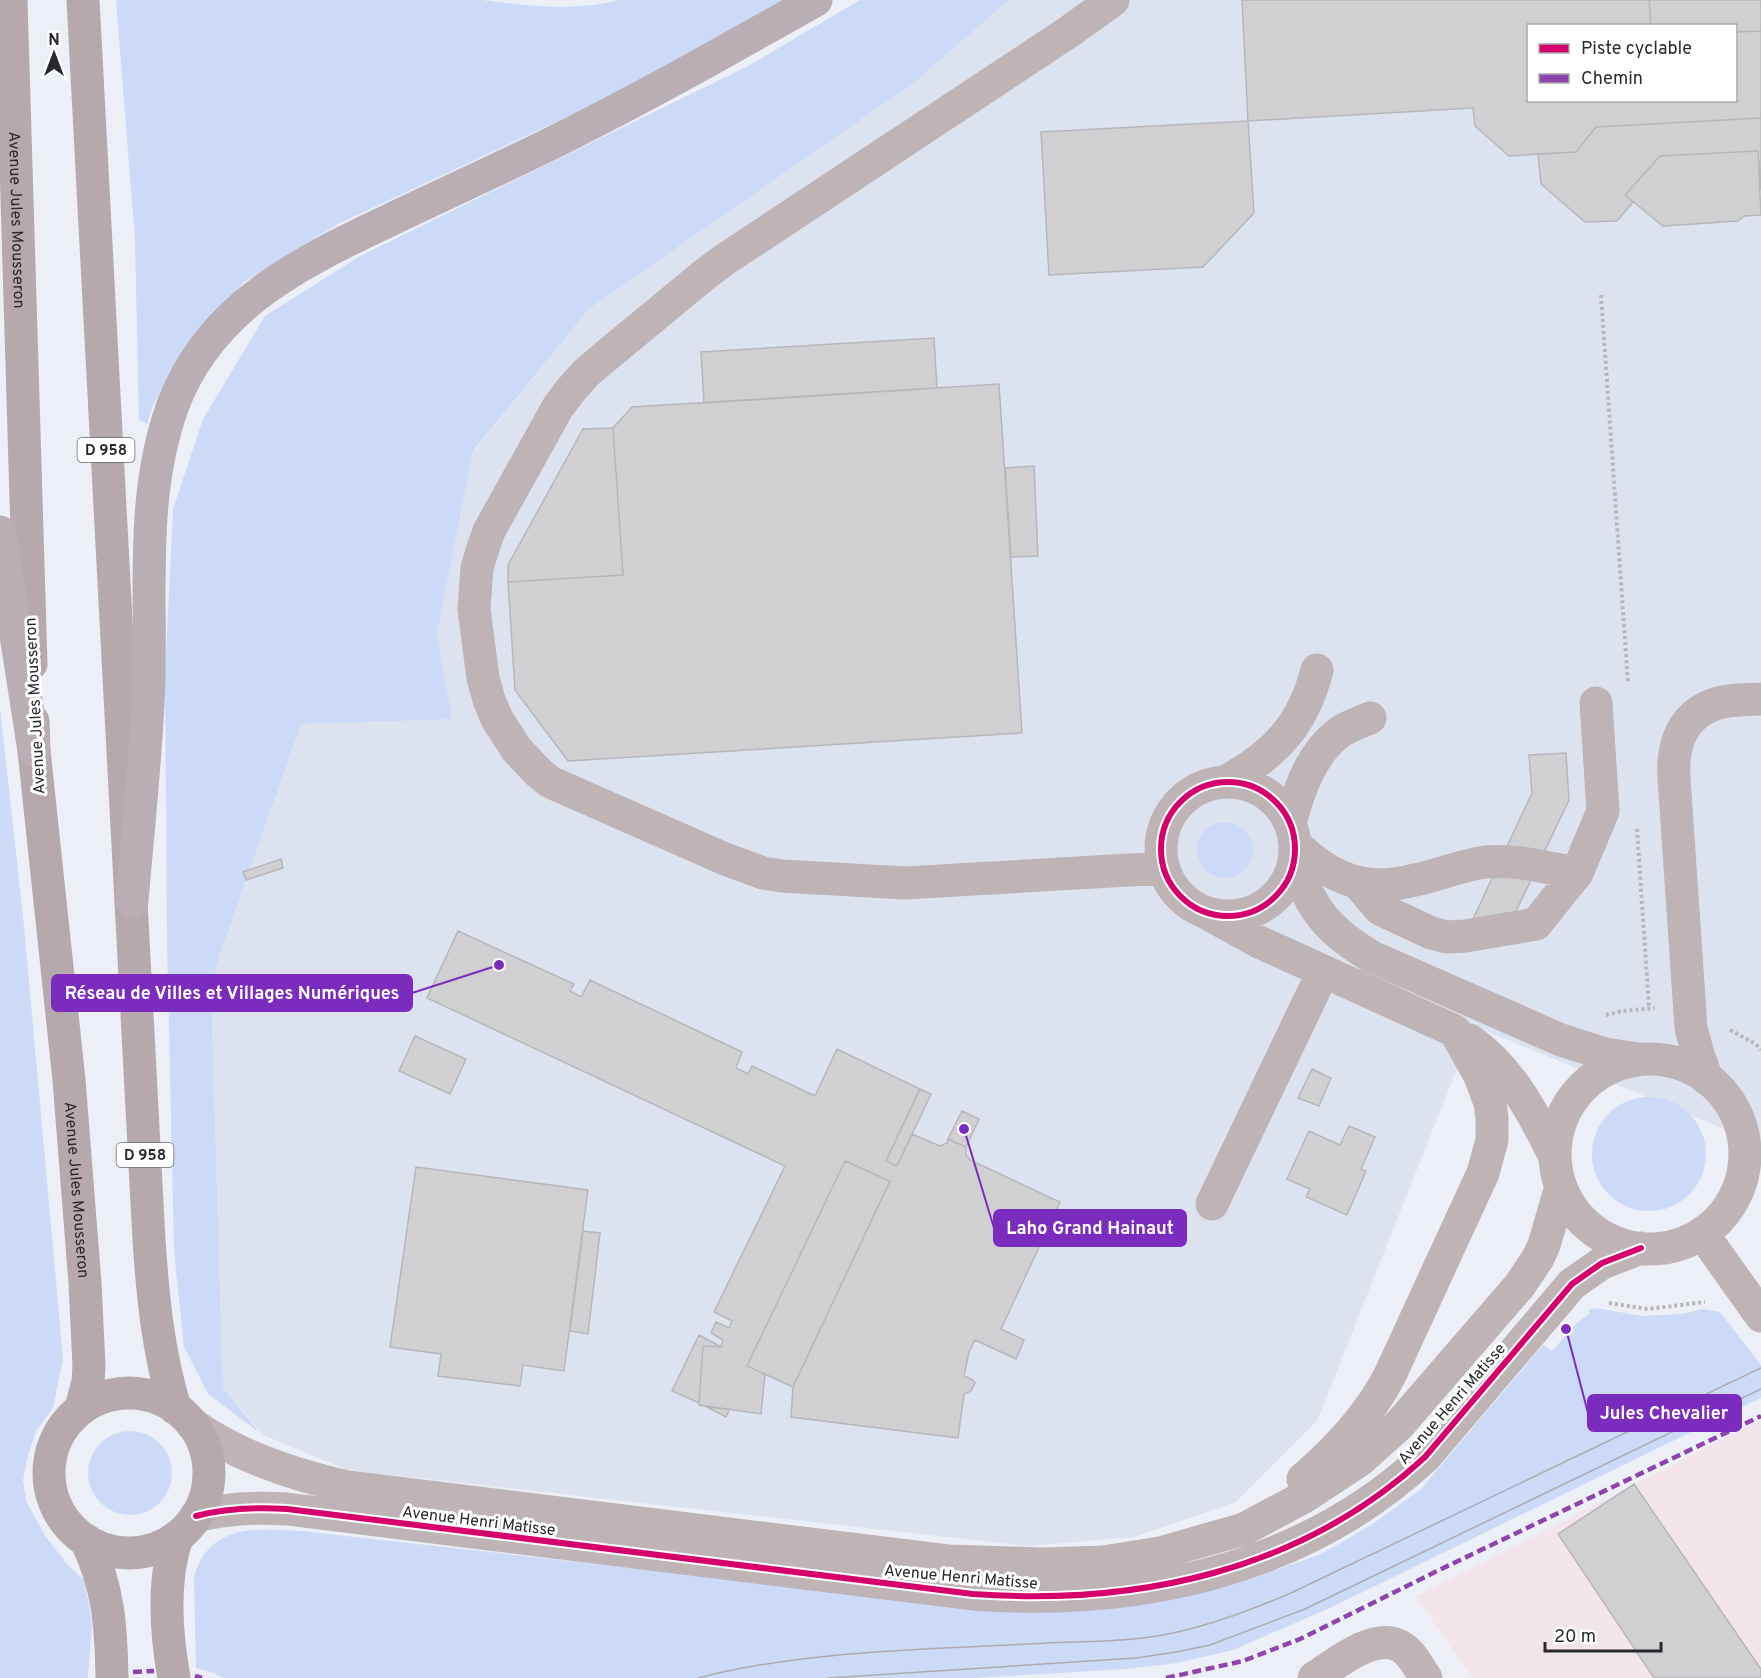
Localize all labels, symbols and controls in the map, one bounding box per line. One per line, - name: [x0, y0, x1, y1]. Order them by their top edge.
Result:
- north arrow: [24, 24, 84, 84]
- legend: [1527, 24, 1737, 102]
- text: N: [48, 31, 60, 51]
- text: Piste cyclable: [1581, 38, 1692, 61]
- text: Chemin: [1581, 68, 1643, 91]
- street label: Avenue Jules Mousseron: [3, 131, 28, 309]
- road number: D 958: [78, 438, 134, 462]
- street label: Avenue Jules Mousseron: [21, 617, 51, 795]
- callout: Réseau de Villes et Villages Numériques: [52, 975, 412, 1011]
- text: Réseau de Villes et Villages Numériques: [65, 983, 399, 1006]
- street label: Avenue Jules Mousseron: [59, 1101, 93, 1279]
- road number: D 958: [116, 1143, 174, 1167]
- callout: Laho Grand Hainaut: [994, 1210, 1186, 1246]
- text: Laho Grand Hainaut: [1006, 1218, 1174, 1241]
- street label: Avenue Henri Matisse: [1394, 1340, 1511, 1469]
- callout: Jules Chevalier: [1588, 1395, 1741, 1431]
- text: Jules Chevalier: [1600, 1403, 1729, 1426]
- street label: Avenue Henri Matisse: [401, 1503, 557, 1541]
- street label: Avenue Henri Matisse: [883, 1561, 1039, 1595]
- scale bar: [1545, 1615, 1660, 1653]
- text: 20 m: [1554, 1626, 1596, 1649]

